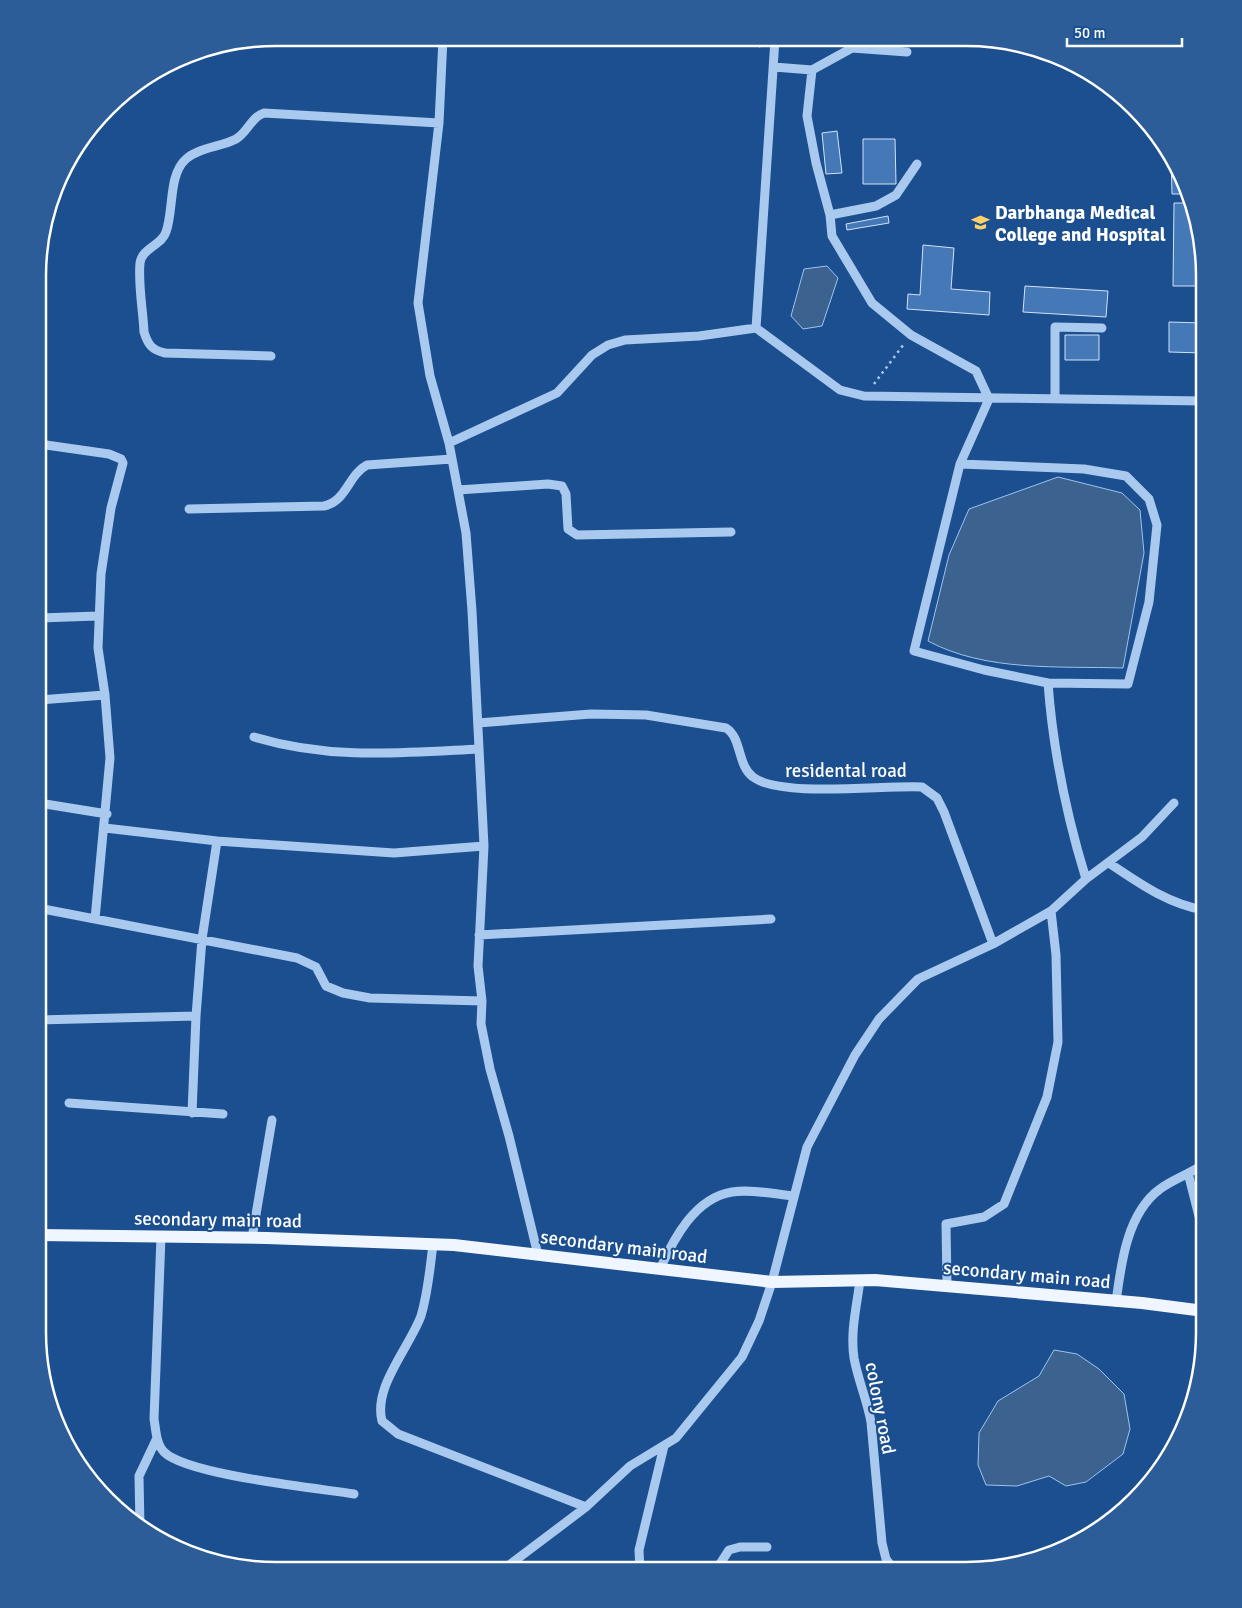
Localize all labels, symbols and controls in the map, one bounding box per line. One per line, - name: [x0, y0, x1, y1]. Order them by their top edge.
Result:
- scale bar: [1067, 15, 1182, 47]
- text: 50 m: [1074, 24, 1105, 42]
- place label: Darbhanga Medical College and Hospital: [995, 201, 1166, 247]
- school or university icon: Darbhanga Medical College and Hospital: [971, 213, 991, 233]
- street label: residental road: [785, 759, 907, 783]
- street label: secondary main road: [134, 1207, 302, 1233]
- street label: secondary main road: [539, 1225, 709, 1269]
- street label: secondary main road: [942, 1256, 1112, 1294]
- street label: colony road: [859, 1360, 901, 1456]

